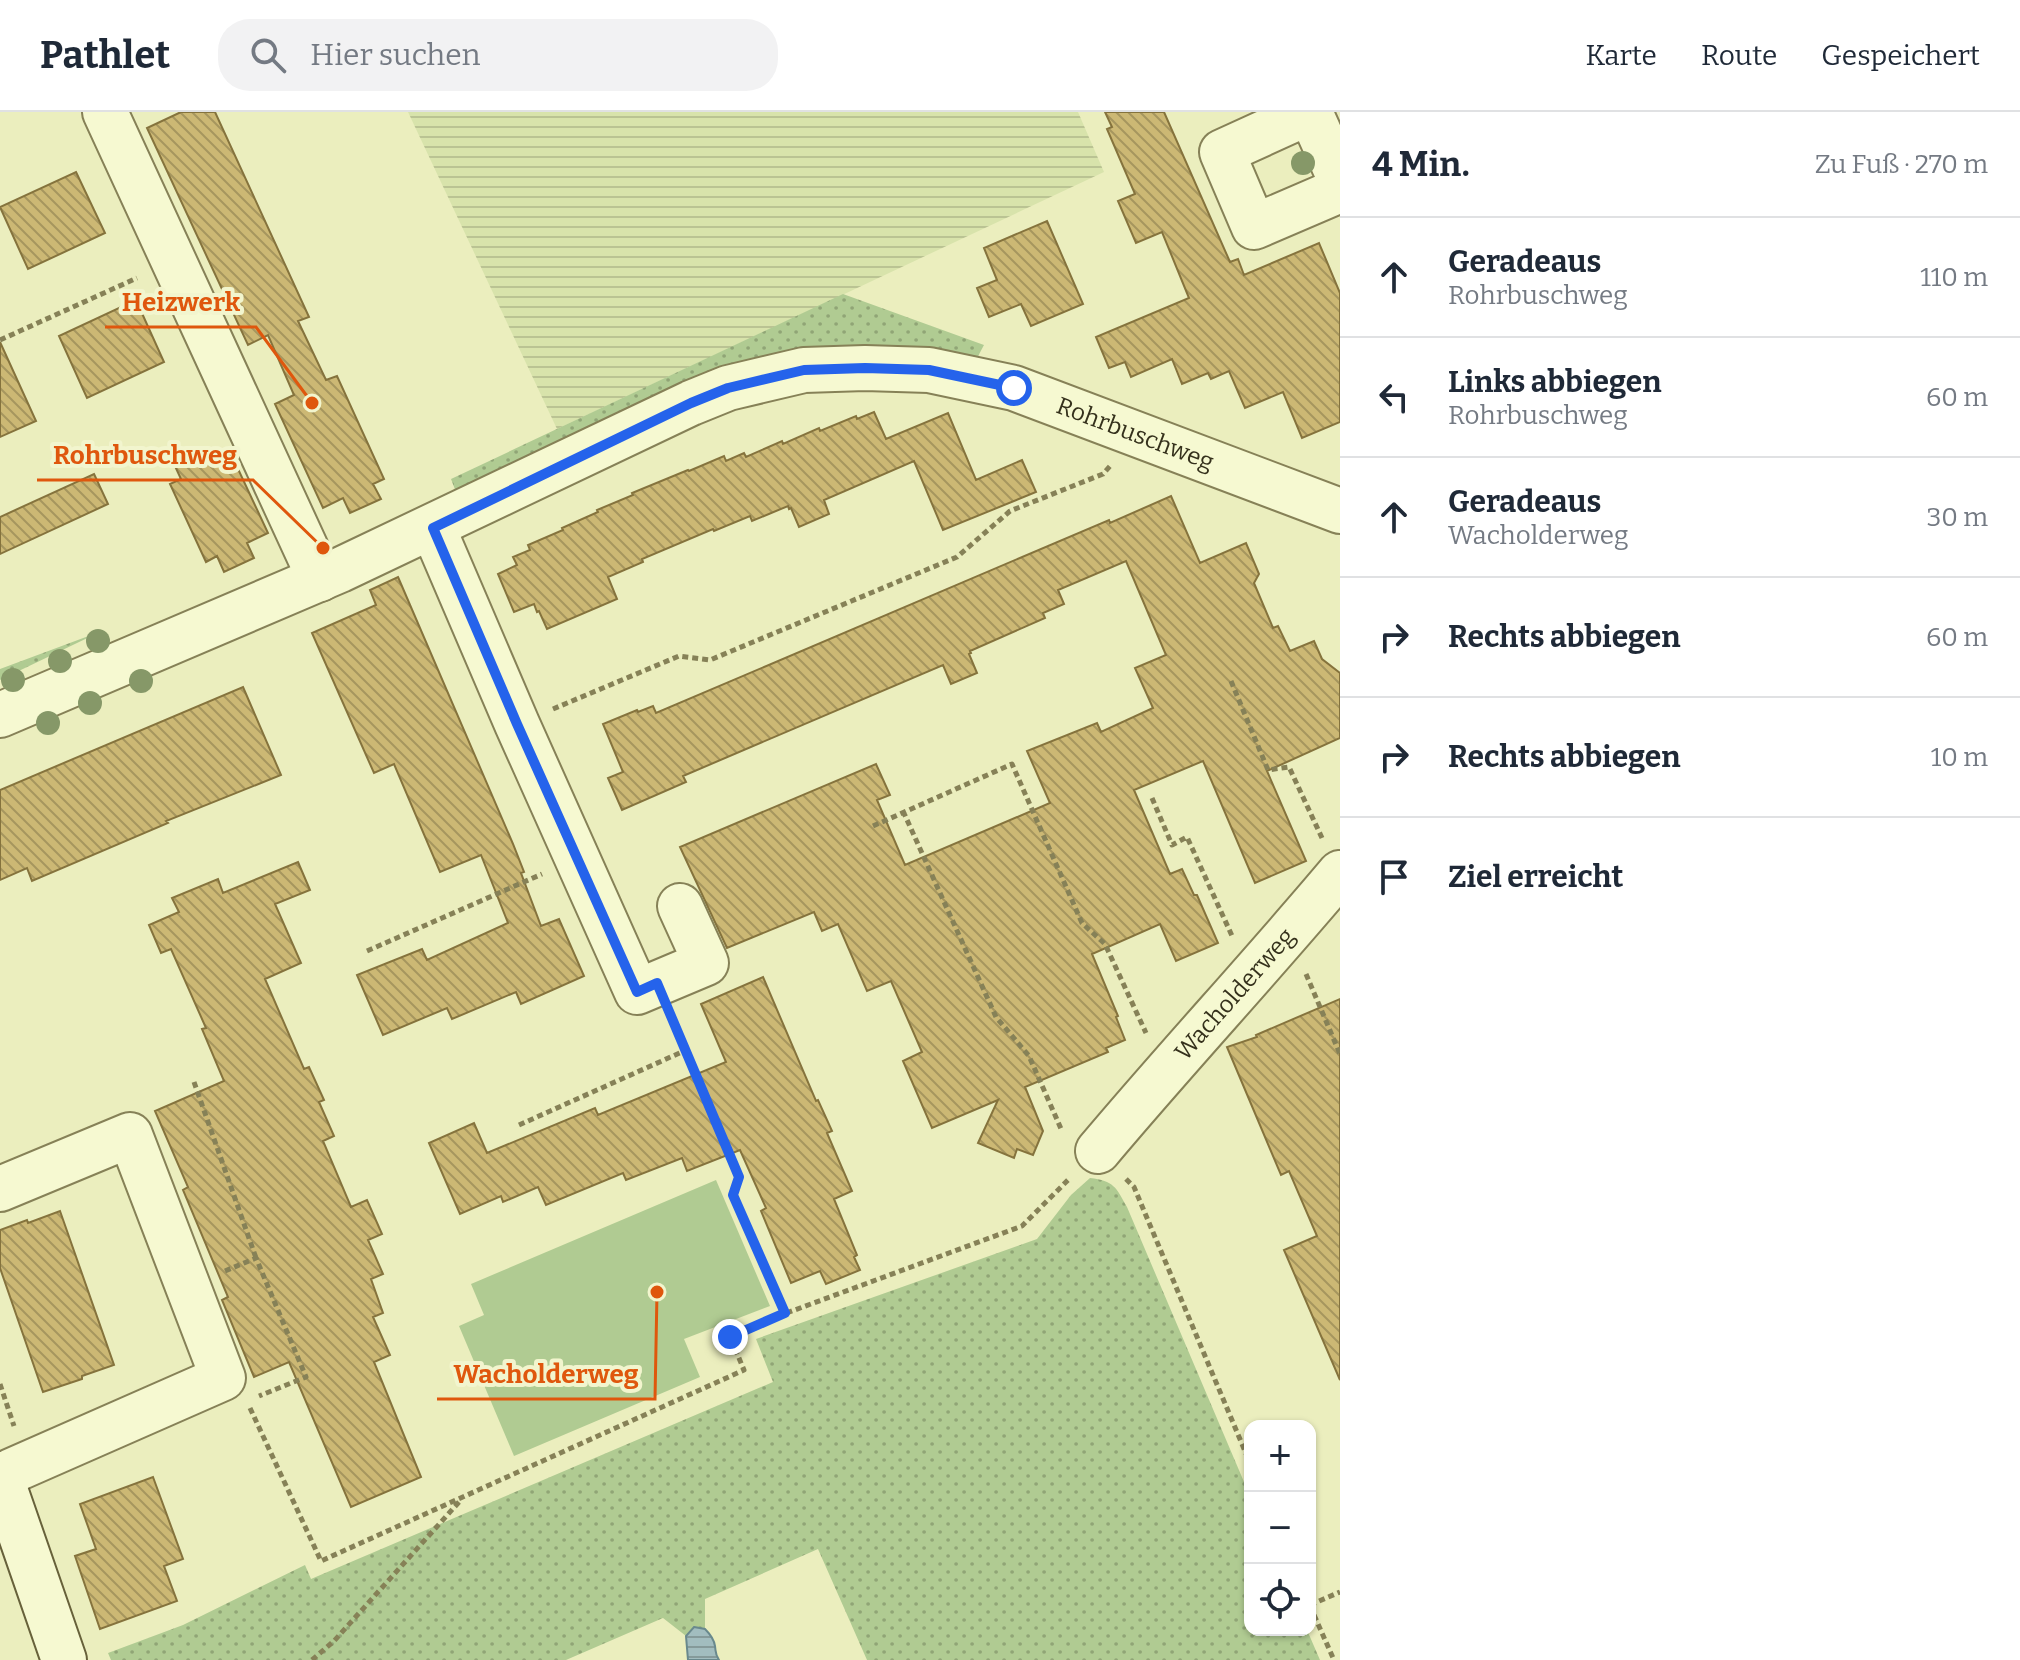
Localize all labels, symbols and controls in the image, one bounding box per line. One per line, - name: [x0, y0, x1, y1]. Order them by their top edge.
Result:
- search box: [218, 19, 778, 91]
- text: Pathlet: [40, 32, 170, 78]
- icon: search: [246, 33, 290, 77]
- text: Hier suchen: [310, 37, 481, 73]
- text: Karte: [1586, 39, 1657, 72]
- text: Route: [1701, 39, 1777, 72]
- text: Gespeichert: [1821, 39, 1980, 72]
- text: 4 Min.: [1372, 144, 1470, 185]
- text: Zu Fuß · 270 m: [1815, 149, 1988, 180]
- text: Geradeaus: [1448, 244, 1601, 280]
- icon: ahead: [1372, 255, 1416, 299]
- text: 110 m: [1920, 262, 1988, 293]
- callout: Heizwerk: [105, 277, 256, 327]
- text: Rohrbuschweg: [1448, 280, 1628, 311]
- text: Heizwerk: [122, 287, 241, 318]
- text: Links abbiegen: [1448, 364, 1661, 400]
- route start: [996, 370, 1032, 406]
- icon: left: [1372, 375, 1416, 419]
- text: 60 m: [1926, 382, 1988, 413]
- street label: Rohrbuschweg: [1053, 391, 1218, 476]
- text: Rohrbuschweg: [1448, 400, 1628, 431]
- callout: Rohrbuschweg: [37, 430, 253, 480]
- text: Rohrbuschweg: [53, 440, 237, 471]
- text: Geradeaus: [1448, 484, 1601, 520]
- icon: ahead: [1372, 495, 1416, 539]
- text: 30 m: [1927, 502, 1988, 533]
- text: Wacholderweg: [1448, 520, 1629, 551]
- icon: right: [1372, 615, 1416, 659]
- text: Rechts abbiegen: [1448, 619, 1681, 655]
- text: 60 m: [1926, 622, 1988, 653]
- icon: right: [1372, 735, 1416, 779]
- text: Rechts abbiegen: [1448, 739, 1681, 775]
- text: 10 m: [1931, 742, 1988, 773]
- icon: arrive: [1372, 855, 1416, 899]
- text: Ziel erreicht: [1448, 859, 1623, 895]
- street label: Wacholderweg: [1169, 922, 1300, 1066]
- route end: [712, 1319, 748, 1355]
- callout: Wacholderweg: [437, 1349, 655, 1399]
- text: Wacholderweg: [453, 1359, 639, 1390]
- map controls: [1244, 1420, 1316, 1636]
- button: +: [1244, 1420, 1316, 1492]
- button: −: [1244, 1492, 1316, 1564]
- button: locate: [1244, 1564, 1316, 1636]

